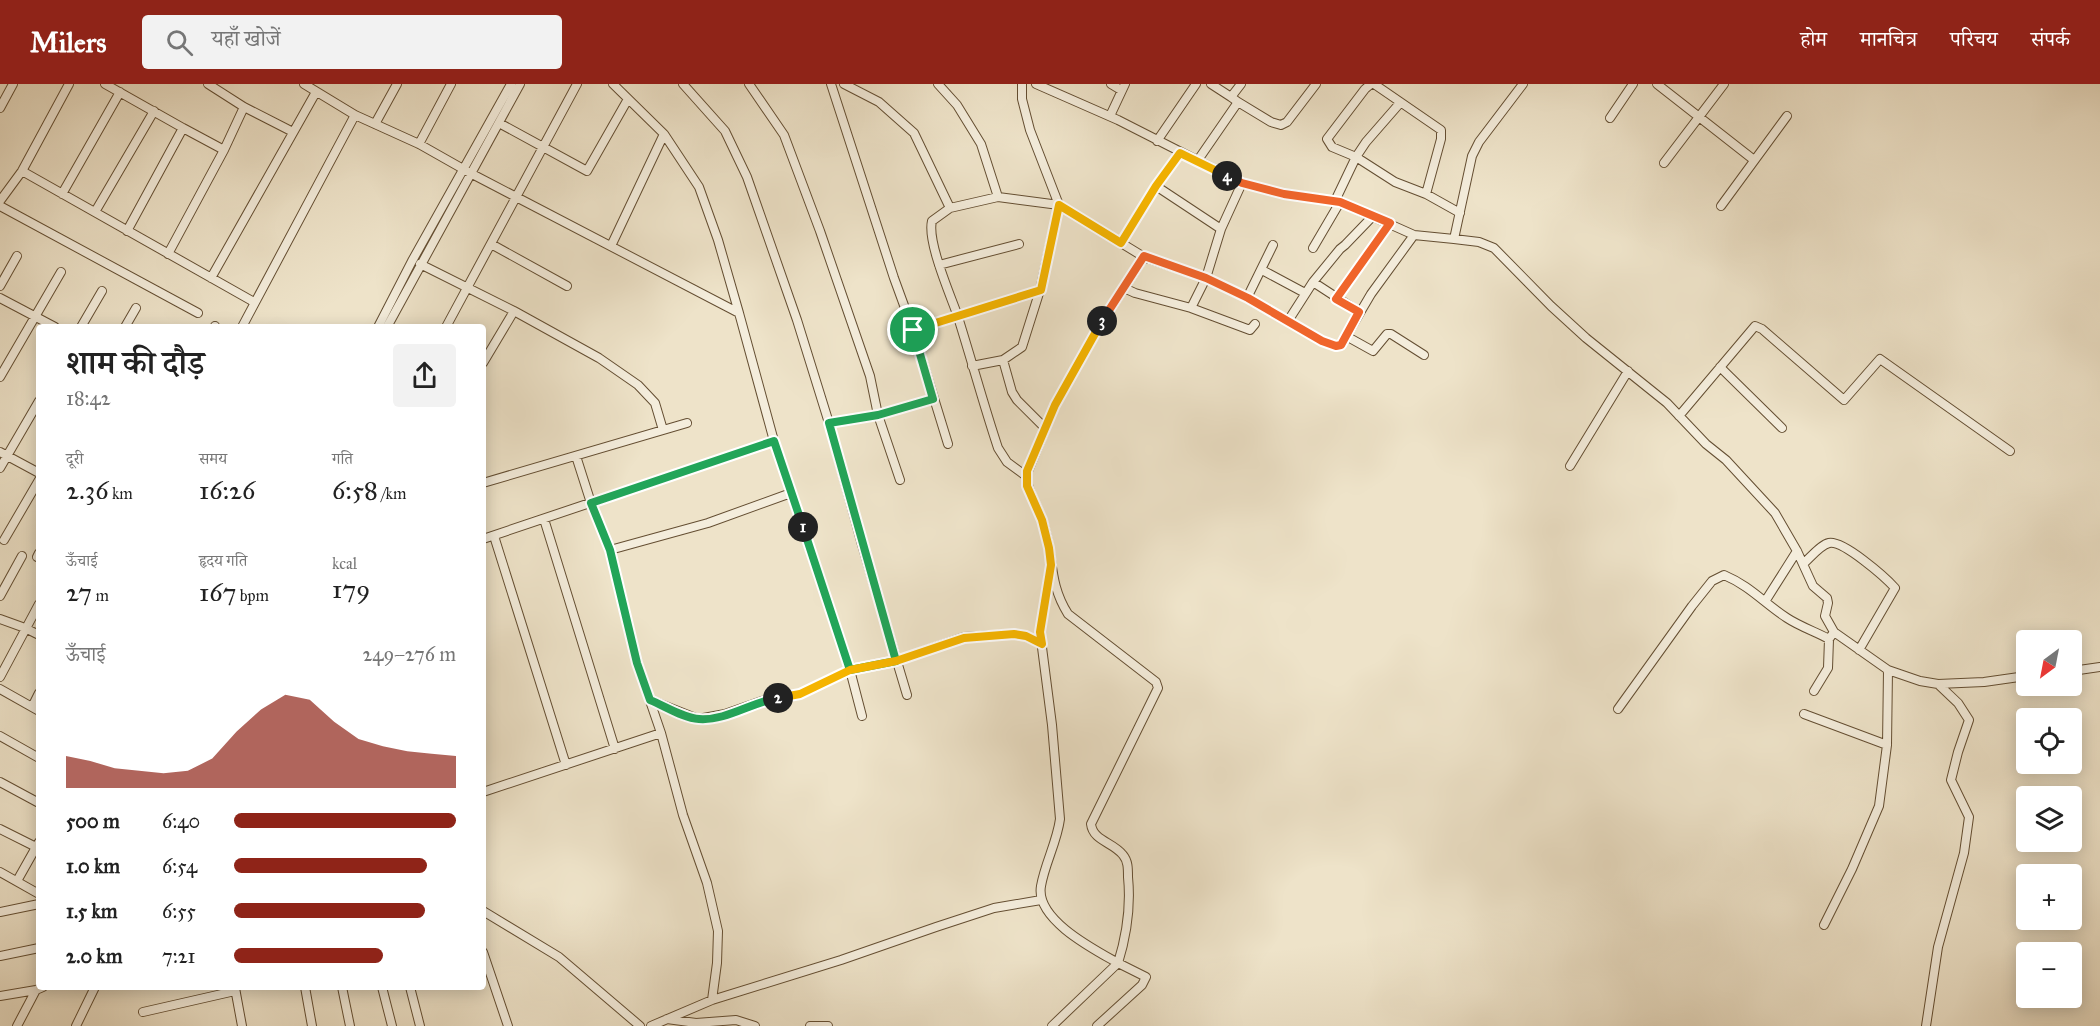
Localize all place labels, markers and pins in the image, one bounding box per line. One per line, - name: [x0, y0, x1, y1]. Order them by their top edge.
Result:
- pin: 4: [1212, 161, 1242, 191]
- pin: [887, 304, 938, 355]
- pin: 3: [1087, 306, 1117, 336]
- pin: 1: [788, 512, 818, 542]
- pin: 2: [763, 683, 793, 713]

